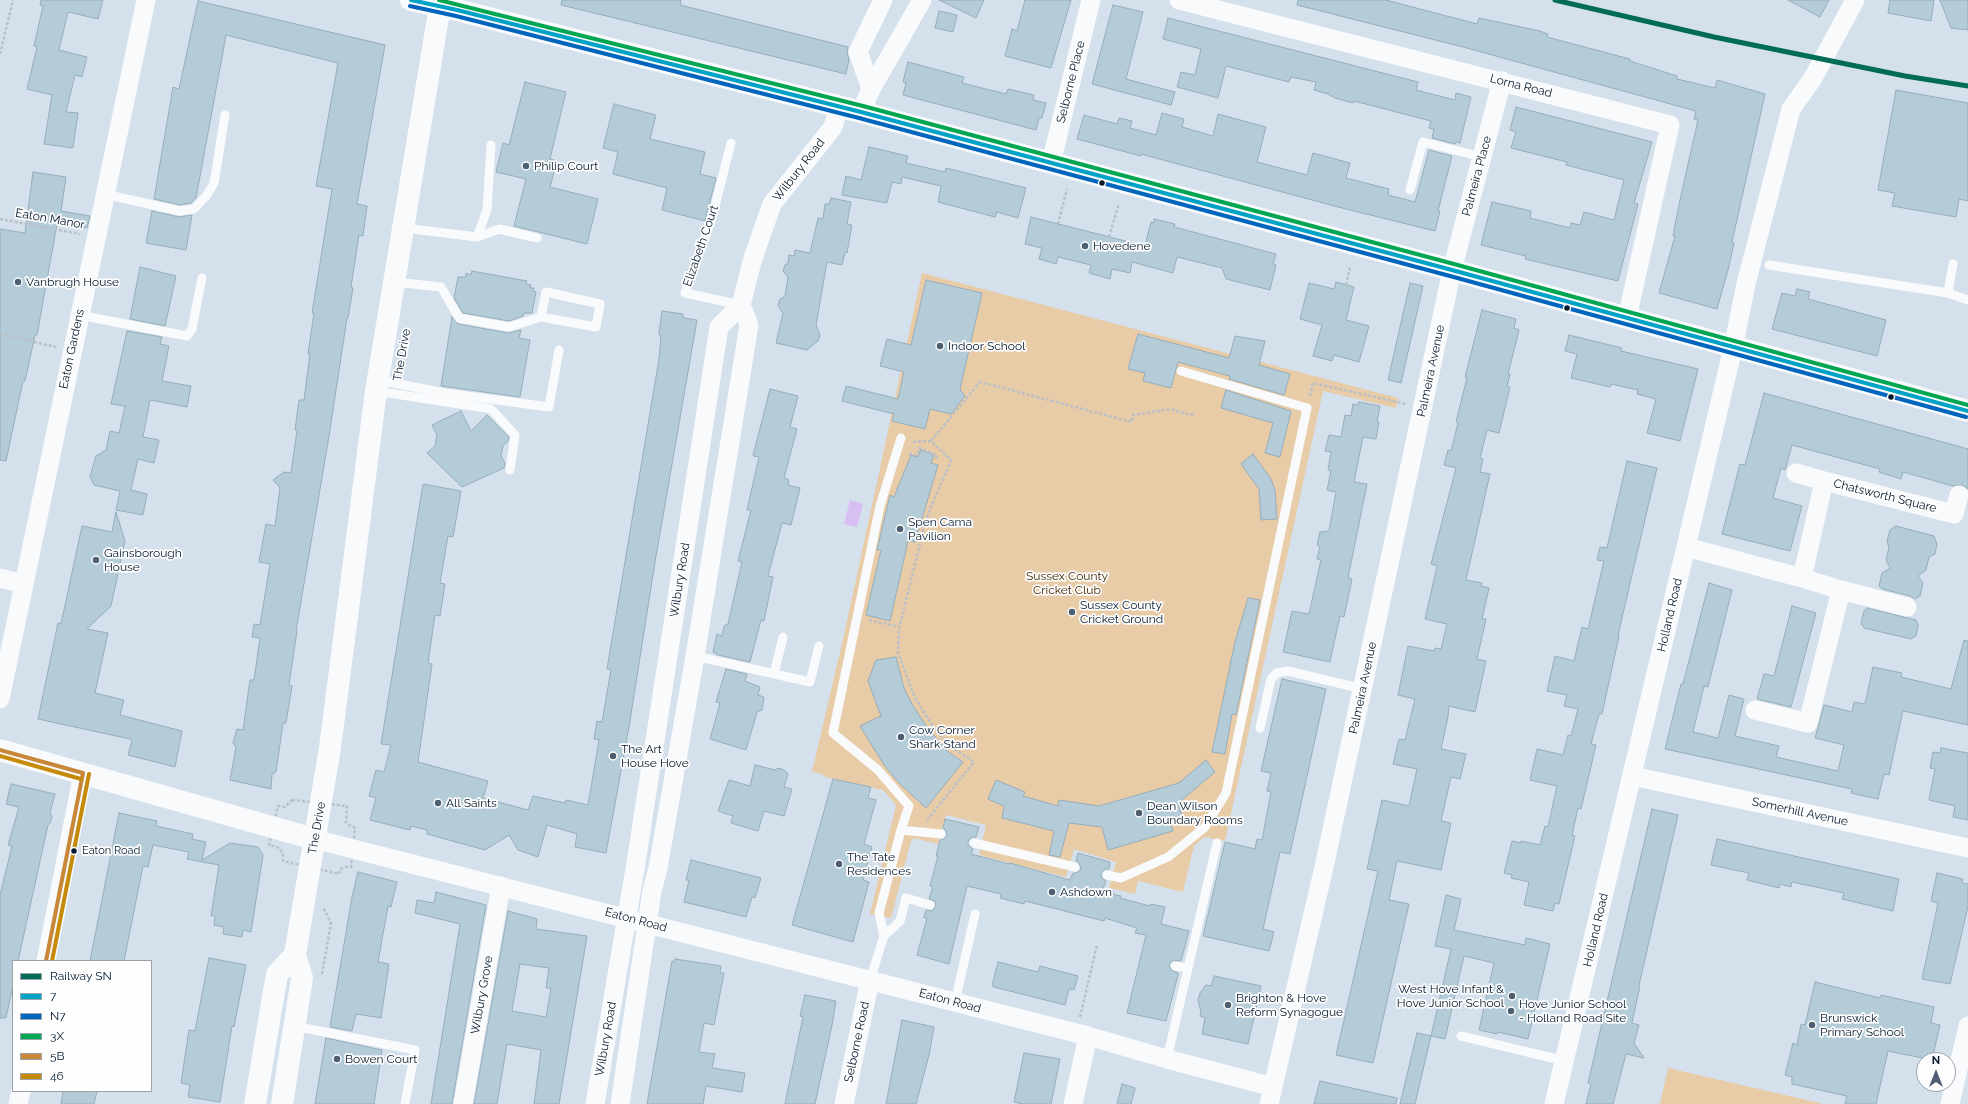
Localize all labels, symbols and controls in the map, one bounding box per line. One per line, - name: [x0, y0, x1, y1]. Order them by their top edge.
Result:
- street label: Selborne Place: [1054, 39, 1088, 125]
- street label: Lorna Road: [1488, 71, 1554, 101]
- street label: Palmeira Place: [1459, 134, 1495, 218]
- street label: Wilbury Road: [770, 136, 828, 204]
- place label: Philip Court: [534, 159, 598, 173]
- marker: Philip Court: [521, 161, 531, 171]
- unlabelled marker: [1097, 178, 1107, 188]
- street label: Elizabeth Court: [680, 204, 722, 288]
- street label: Eaton Manor: [14, 206, 86, 232]
- place label: Hovedene: [1093, 239, 1150, 253]
- marker: Hovedene: [1080, 241, 1090, 251]
- place label: Vanbrugh House: [26, 275, 119, 289]
- marker: Vanbrugh House: [13, 277, 23, 287]
- unlabelled marker: [1562, 303, 1572, 313]
- street label: Eaton Gardens: [57, 308, 87, 390]
- street label: Palmeira Avenue: [1414, 324, 1448, 418]
- street label: The Drive: [390, 328, 414, 382]
- place label: Indoor School: [948, 339, 1025, 353]
- marker: Indoor School: [935, 341, 945, 351]
- unlabelled marker: [1886, 392, 1896, 402]
- street label: Chatsworth Square: [1832, 476, 1938, 516]
- place label: Spen Cama Pavilion: [908, 515, 972, 543]
- marker: Spen Cama Pavilion: [895, 524, 905, 534]
- street label: Wilbury Road: [667, 542, 693, 618]
- place label: Gainsborough House: [104, 546, 182, 574]
- marker: Gainsborough House: [91, 555, 101, 565]
- park label: Sussex County Cricket Club: [1026, 569, 1108, 597]
- street label: Holland Road: [1655, 577, 1685, 653]
- place label: Sussex County Cricket Ground: [1080, 598, 1163, 626]
- marker: Sussex County Cricket Ground: [1067, 607, 1077, 617]
- street label: Palmeira Avenue: [1346, 641, 1380, 735]
- place label: Cow Corner Shark Stand: [909, 723, 976, 751]
- marker: Cow Corner Shark Stand: [896, 732, 906, 742]
- place label: The Art House Hove: [621, 742, 689, 770]
- marker: The Art House Hove: [608, 751, 618, 761]
- street label: Somerhill Avenue: [1751, 795, 1849, 829]
- place label: All Saints: [446, 796, 497, 810]
- marker: All Saints: [433, 798, 443, 808]
- place label: Dean Wilson Boundary Rooms: [1147, 799, 1243, 827]
- street label: The Drive: [305, 801, 329, 855]
- marker: Dean Wilson Boundary Rooms: [1134, 808, 1144, 818]
- place label: Eaton Road: [82, 844, 140, 858]
- marker: Eaton Road: [69, 846, 79, 856]
- place label: The Tate Residences: [847, 850, 911, 878]
- marker: The Tate Residences: [834, 859, 844, 869]
- place label: Ashdown: [1060, 885, 1112, 899]
- marker: Ashdown: [1047, 887, 1057, 897]
- street label: Holland Road: [1581, 892, 1611, 968]
- street label: Eaton Road: [603, 905, 669, 935]
- street label: Wilbury Grove: [468, 955, 496, 1035]
- legend: [12, 960, 152, 1092]
- text: Railway SN: [50, 969, 112, 983]
- place label: West Hove Infant & Hove Junior School: [1397, 982, 1504, 1010]
- street label: Eaton Road: [917, 986, 983, 1016]
- text: 7: [50, 989, 56, 1003]
- place label: Brighton & Hove Reform Synagogue: [1236, 991, 1343, 1019]
- marker: West Hove Infant & Hove Junior School: [1507, 991, 1517, 1001]
- place label: Hove Junior School - Holland Road Site: [1519, 997, 1626, 1025]
- street label: Selborne Road: [841, 1000, 873, 1084]
- marker: Brighton & Hove Reform Synagogue: [1223, 1000, 1233, 1010]
- street label: Wilbury Road: [592, 1001, 620, 1077]
- marker: Hove Junior School - Holland Road Site: [1506, 1006, 1516, 1016]
- text: N7: [50, 1009, 66, 1023]
- place label: Brunswick Primary School: [1820, 1011, 1904, 1039]
- marker: Brunswick Primary School: [1807, 1020, 1817, 1030]
- text: 3X: [50, 1029, 64, 1043]
- text: 5B: [50, 1049, 65, 1063]
- place label: Bowen Court: [345, 1052, 417, 1066]
- north arrow: [1916, 1052, 1956, 1092]
- marker: Bowen Court: [332, 1054, 342, 1064]
- text: N: [1932, 1054, 1940, 1067]
- text: 46: [50, 1069, 64, 1083]

